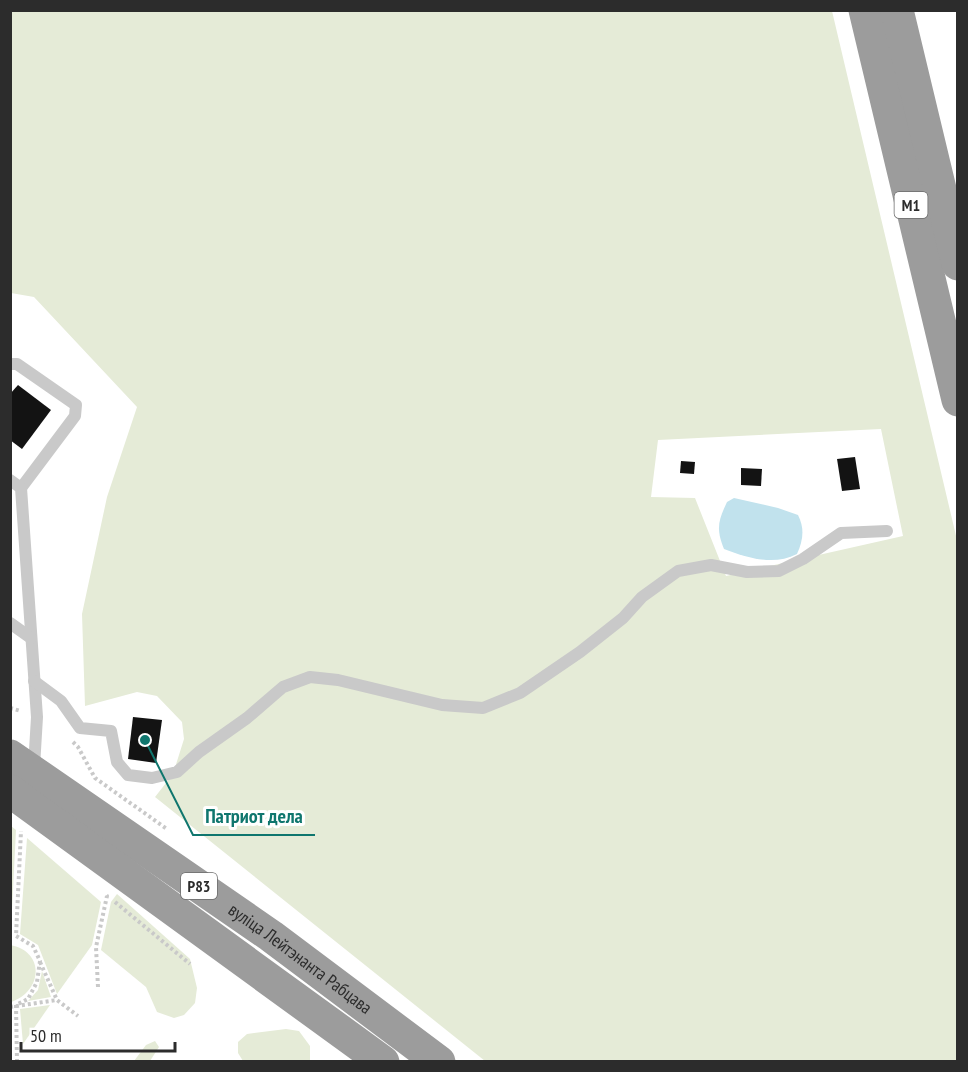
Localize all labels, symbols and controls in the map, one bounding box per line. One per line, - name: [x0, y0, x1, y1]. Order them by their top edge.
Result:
- road number: М1: [894, 192, 928, 218]
- callout: Патриот дела: [193, 797, 315, 835]
- text: Патриот дела: [205, 803, 303, 829]
- road number: Р83: [181, 873, 217, 899]
- street label: вуліца Лейтэнанта Рабцава: [224, 898, 377, 1019]
- scale bar: [21, 1015, 176, 1053]
- text: 50 m: [30, 1024, 62, 1047]

